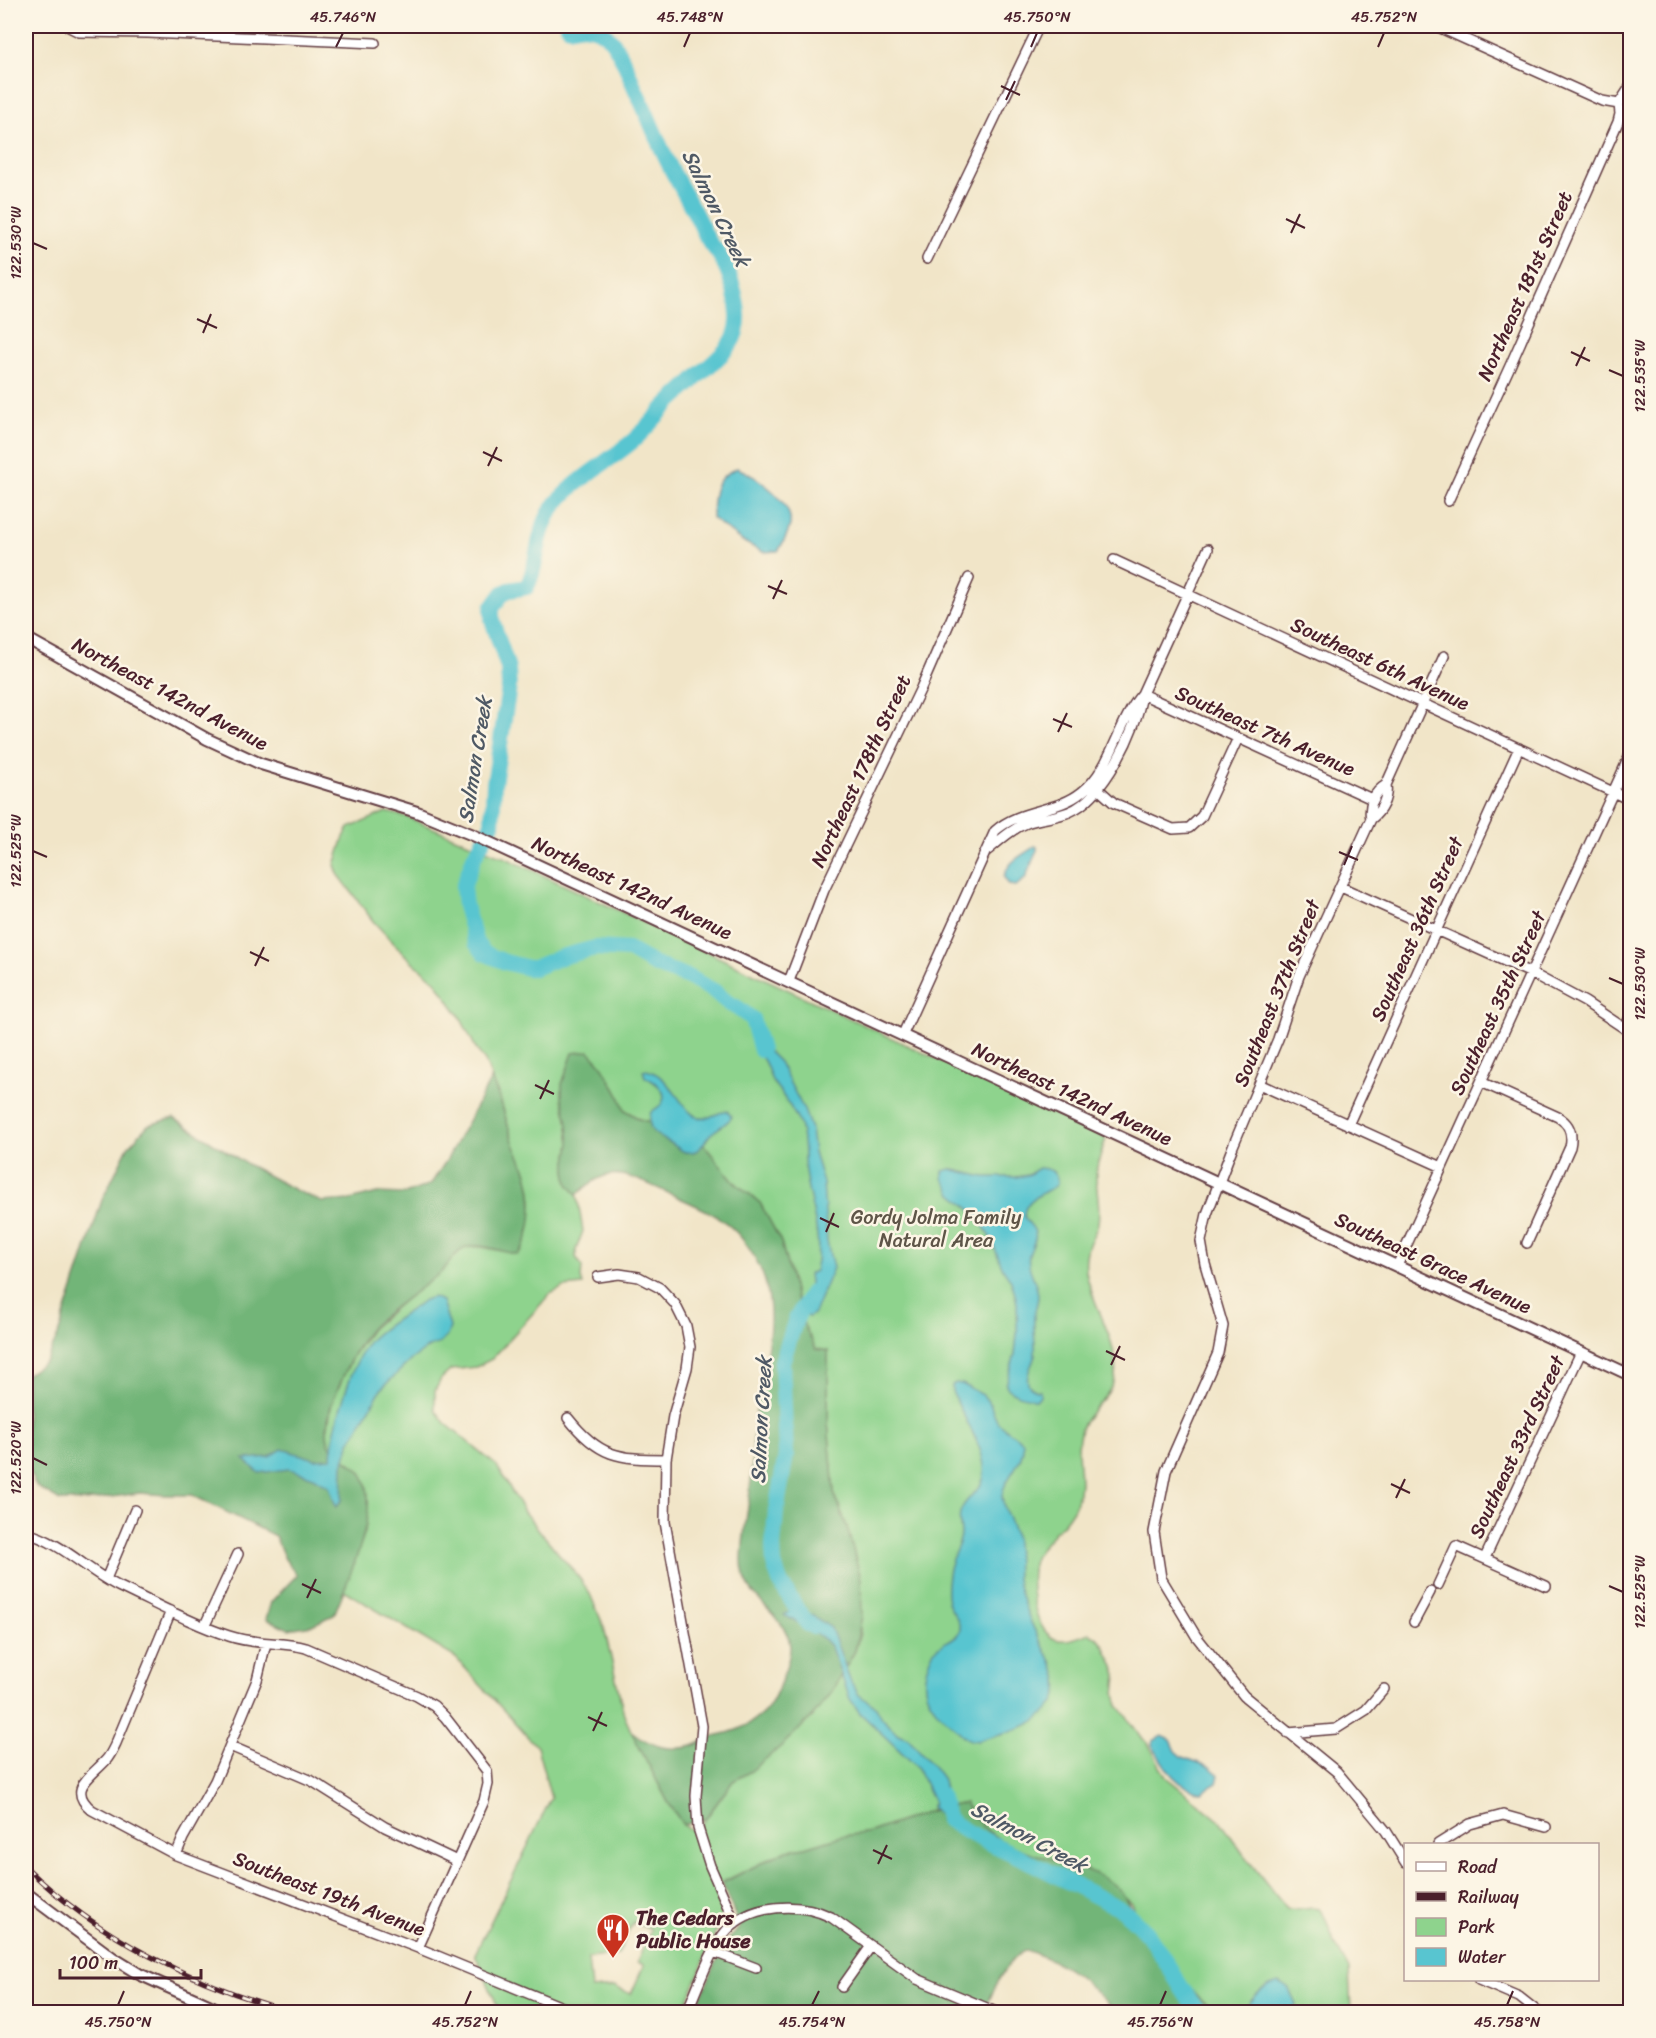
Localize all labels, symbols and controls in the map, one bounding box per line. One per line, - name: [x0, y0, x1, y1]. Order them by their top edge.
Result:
- text: 45.746°N: [310, 4, 377, 30]
- text: 45.748°N: [657, 4, 724, 30]
- text: 45.750°N: [1003, 4, 1071, 30]
- text: 45.752°N: [1351, 4, 1418, 30]
- water label: Salmon Creek: [671, 143, 762, 276]
- street label: Northeast 181st Street: [1467, 185, 1583, 387]
- text: 122.530°W: [3, 206, 29, 280]
- text: 122.535°W: [1627, 339, 1653, 412]
- street label: Southeast 6th Avenue: [1285, 607, 1476, 721]
- street label: Northeast 142nd Avenue: [66, 627, 275, 761]
- street label: Northeast 178th Street: [801, 668, 921, 873]
- street label: Southeast 7th Avenue: [1169, 676, 1361, 787]
- water label: Salmon Creek: [446, 691, 504, 826]
- text: 122.525°W: [3, 814, 29, 888]
- street label: Northeast 142nd Avenue: [526, 826, 739, 950]
- street label: Southeast 36th Street: [1360, 830, 1474, 1027]
- street label: Southeast 37th Street: [1223, 893, 1331, 1092]
- street label: Southeast 35th Street: [1440, 904, 1557, 1101]
- text: 122.530°W: [1627, 947, 1653, 1021]
- street label: Northeast 142nd Avenue: [966, 1032, 1179, 1156]
- park label: Gordy Jolma Family Natural Area: [851, 1200, 1022, 1258]
- street label: Southeast Grace Avenue: [1329, 1202, 1538, 1324]
- street label: Southeast 33rd Street: [1459, 1349, 1575, 1544]
- water label: Salmon Creek: [739, 1353, 783, 1484]
- text: 122.520°W: [3, 1421, 29, 1495]
- text: 122.525°W: [1627, 1555, 1653, 1629]
- water label: Salmon Creek: [964, 1790, 1097, 1885]
- street label: Southeast 19th Avenue: [228, 1841, 431, 1947]
- legend: [1404, 1843, 1599, 1981]
- text: Road: [1458, 1851, 1498, 1883]
- text: Railway: [1458, 1881, 1520, 1913]
- place label: The Cedars Public House: [636, 1901, 751, 1959]
- text: Park: [1458, 1911, 1495, 1943]
- restaurant icon: The Cedars Public House: [595, 1912, 631, 1959]
- text: Water: [1458, 1941, 1507, 1973]
- scale bar: [60, 1942, 201, 1980]
- text: 100 m: [69, 1947, 118, 1979]
- text: 45.750°N: [84, 2009, 152, 2035]
- text: 45.752°N: [432, 2009, 499, 2035]
- text: 45.754°N: [779, 2009, 846, 2035]
- text: 45.756°N: [1127, 2009, 1194, 2035]
- text: 45.758°N: [1474, 2009, 1541, 2035]

